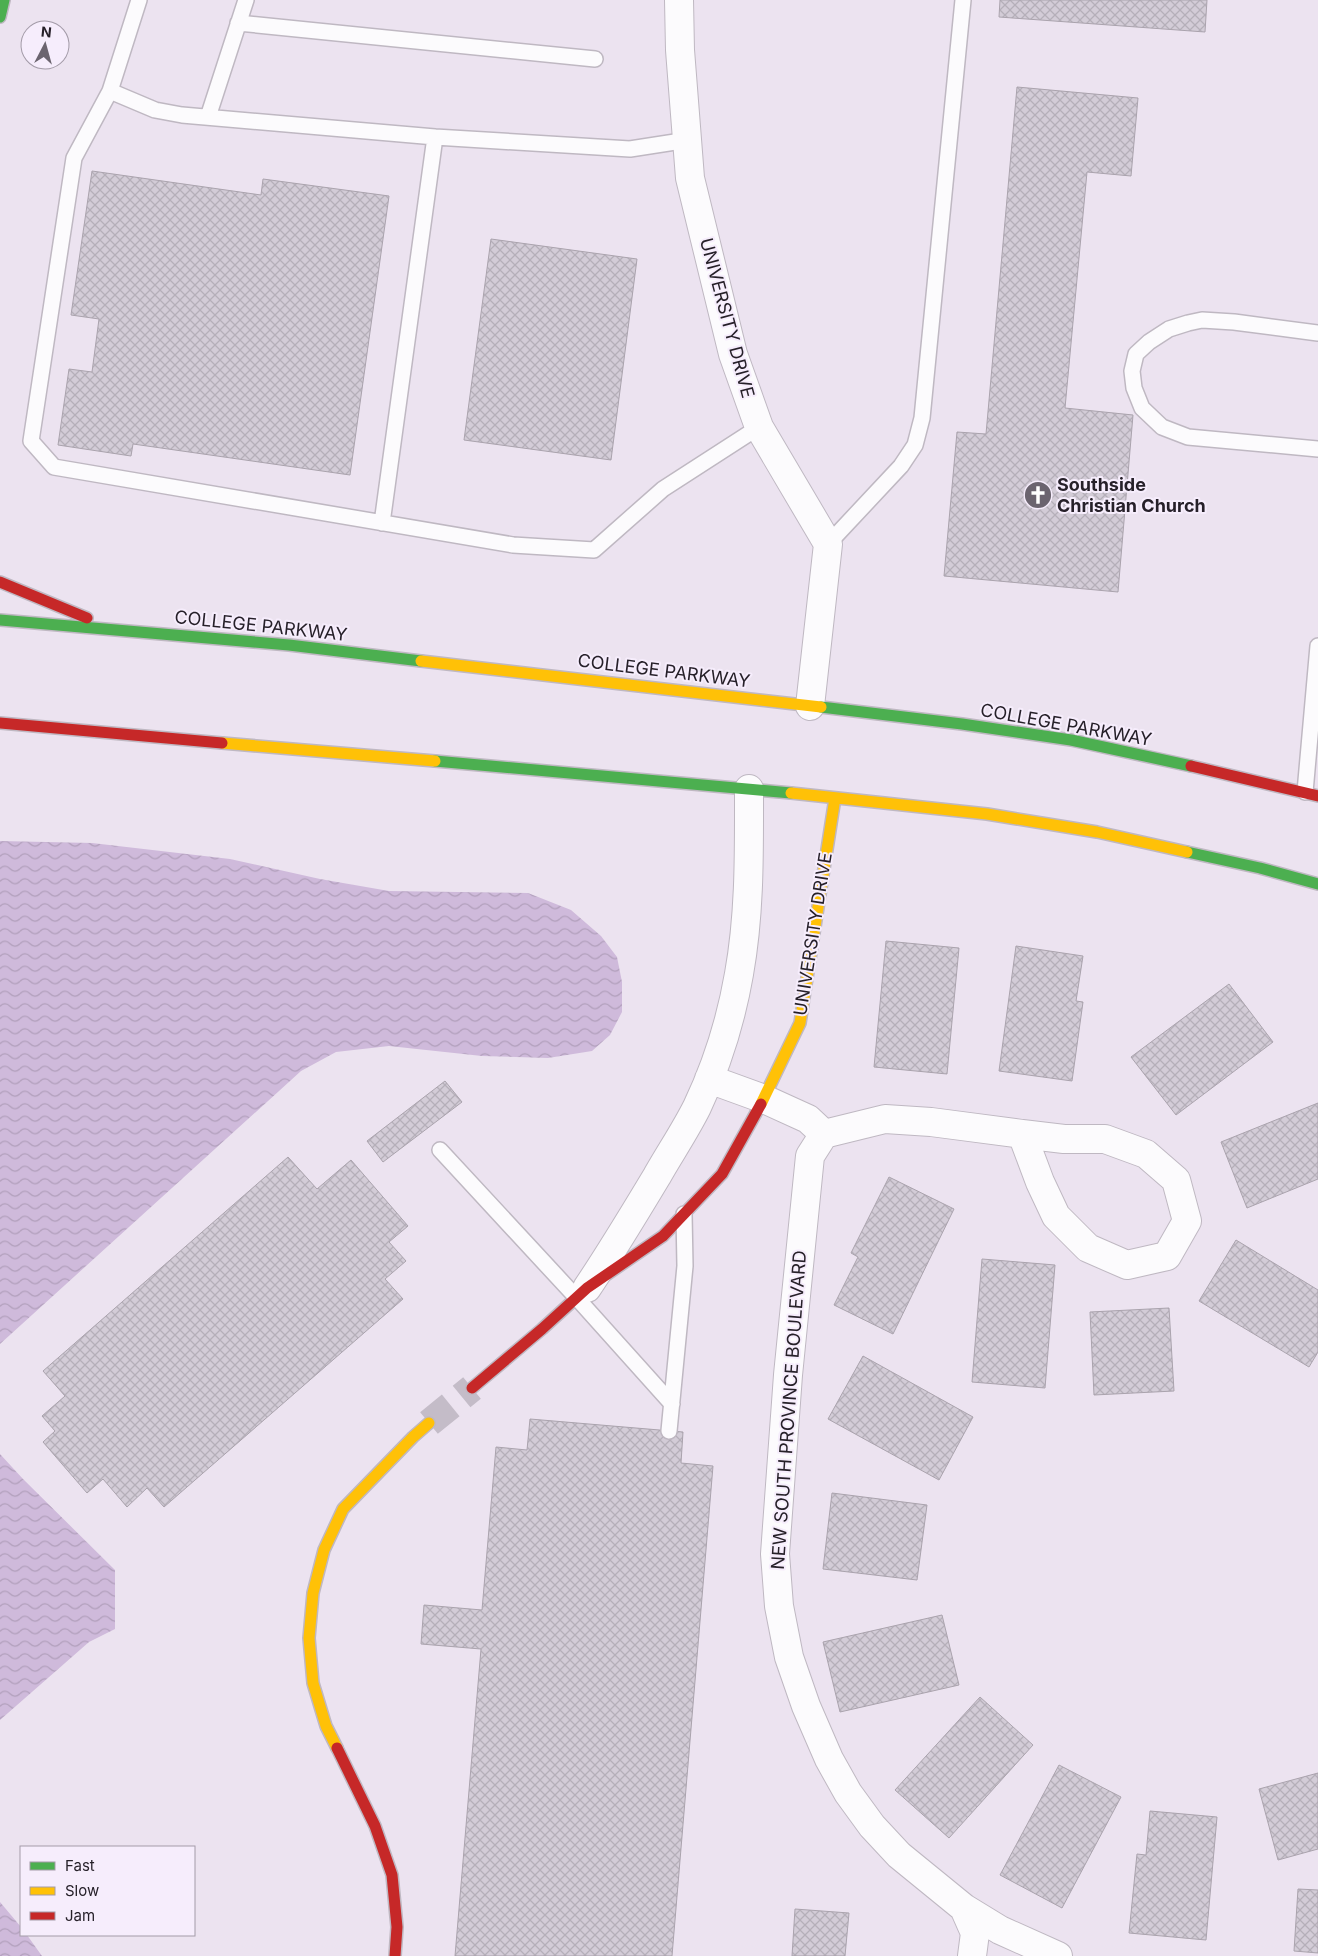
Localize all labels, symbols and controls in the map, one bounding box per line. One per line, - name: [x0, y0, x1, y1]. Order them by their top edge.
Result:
- north arrow: [20, 20, 70, 70]
- text: N: [40, 23, 53, 41]
- street label: UNIVERSITY DRIVE: [696, 236, 759, 400]
- place label: Southside Christian Church: [1057, 474, 1206, 516]
- church icon: Southside Christian Church: [1023, 480, 1053, 510]
- street label: COLLEGE PARKWAY: [174, 606, 349, 645]
- street label: COLLEGE PARKWAY: [577, 649, 752, 692]
- street label: COLLEGE PARKWAY: [979, 699, 1153, 750]
- street label: UNIVERSITY DRIVE: [789, 851, 836, 1017]
- street label: NEW SOUTH PROVINCE BOULEVARD: [767, 1250, 810, 1570]
- legend: [20, 1846, 195, 1936]
- text: Fast: [65, 1856, 95, 1875]
- text: Slow: [65, 1881, 99, 1900]
- text: Jam: [65, 1906, 95, 1925]

